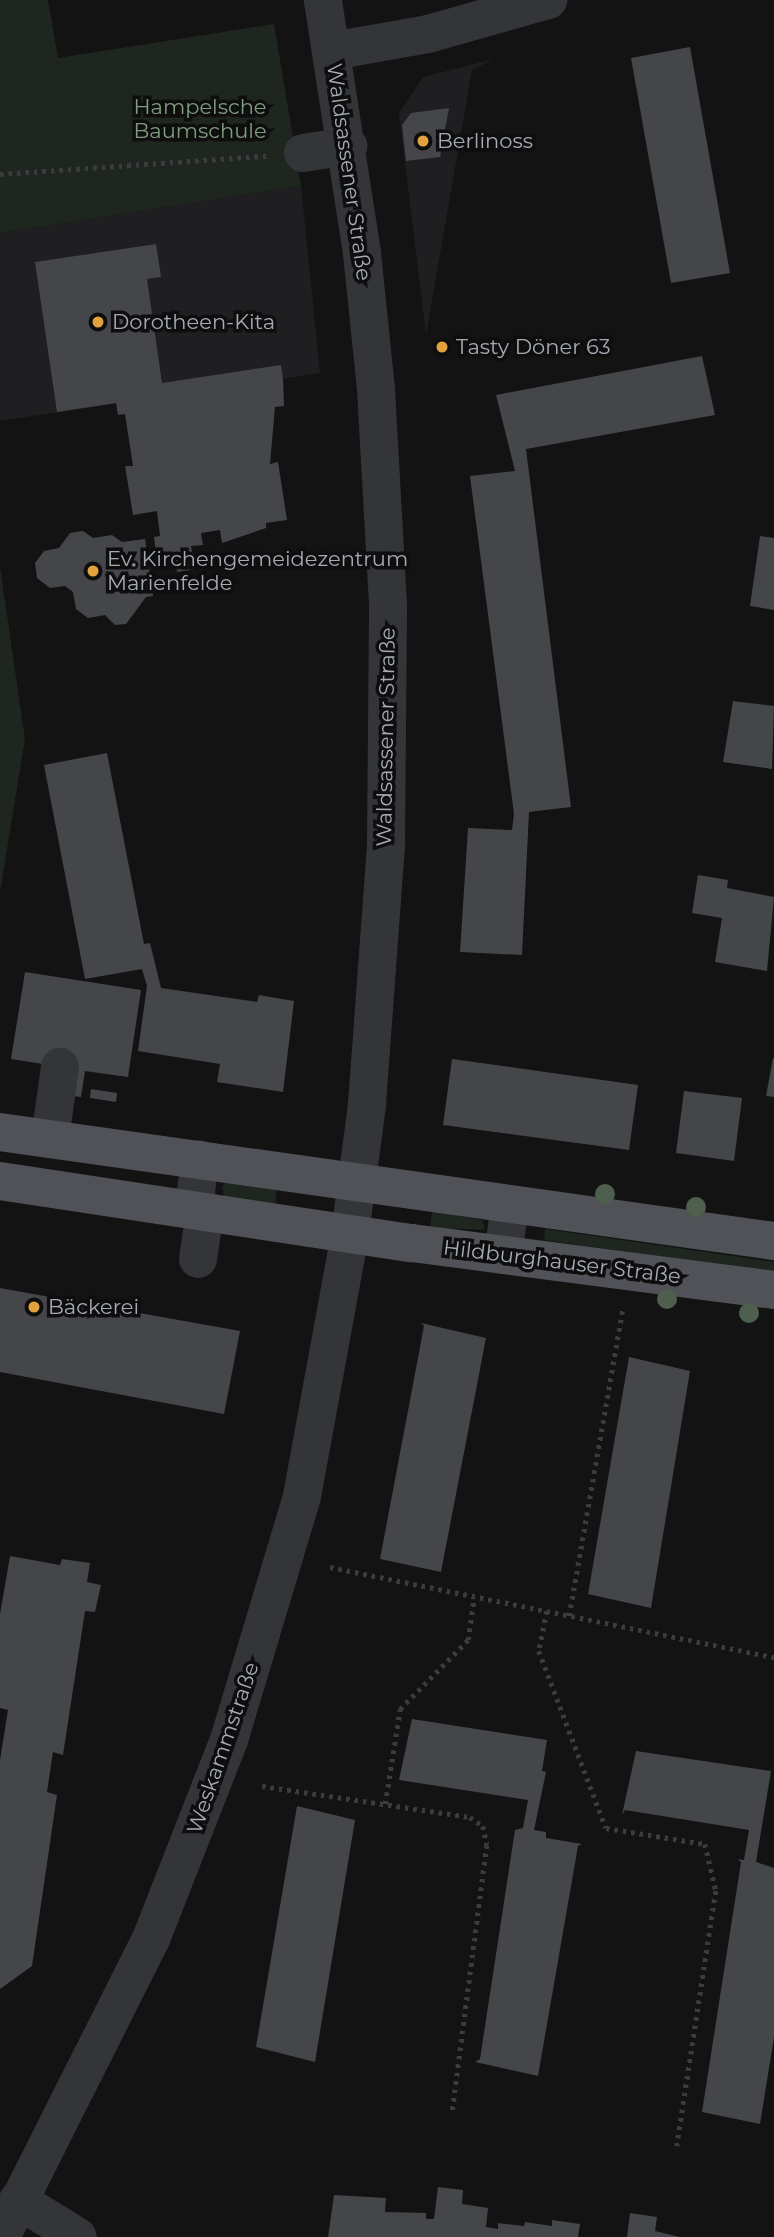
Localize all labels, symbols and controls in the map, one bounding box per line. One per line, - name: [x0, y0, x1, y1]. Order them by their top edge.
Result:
- street label: Waldsassener Straße: [321, 62, 377, 282]
- park label: Hampelsche Baumschule: [133, 94, 267, 144]
- place label: Berlinoss: [437, 128, 533, 154]
- marker: Berlinoss: [415, 133, 431, 149]
- place label: Dorotheen-Kita: [112, 309, 275, 335]
- marker: Dorotheen-Kita: [90, 314, 106, 330]
- place label: Tasty Döner 63: [456, 334, 611, 360]
- marker: Tasty Döner 63: [434, 339, 450, 355]
- place label: Ev. Kirchengemeidezentrum Marienfelde: [107, 546, 408, 596]
- marker: Ev. Kirchengemeidezentrum Marienfelde: [85, 563, 101, 579]
- street label: Waldsassener Straße: [371, 627, 401, 847]
- street label: Hildburghauser Straße: [442, 1235, 682, 1289]
- place label: Bäckerei: [48, 1294, 139, 1320]
- marker: Bäckerei: [26, 1299, 42, 1315]
- street label: Weskammstraße: [182, 1659, 264, 1837]

